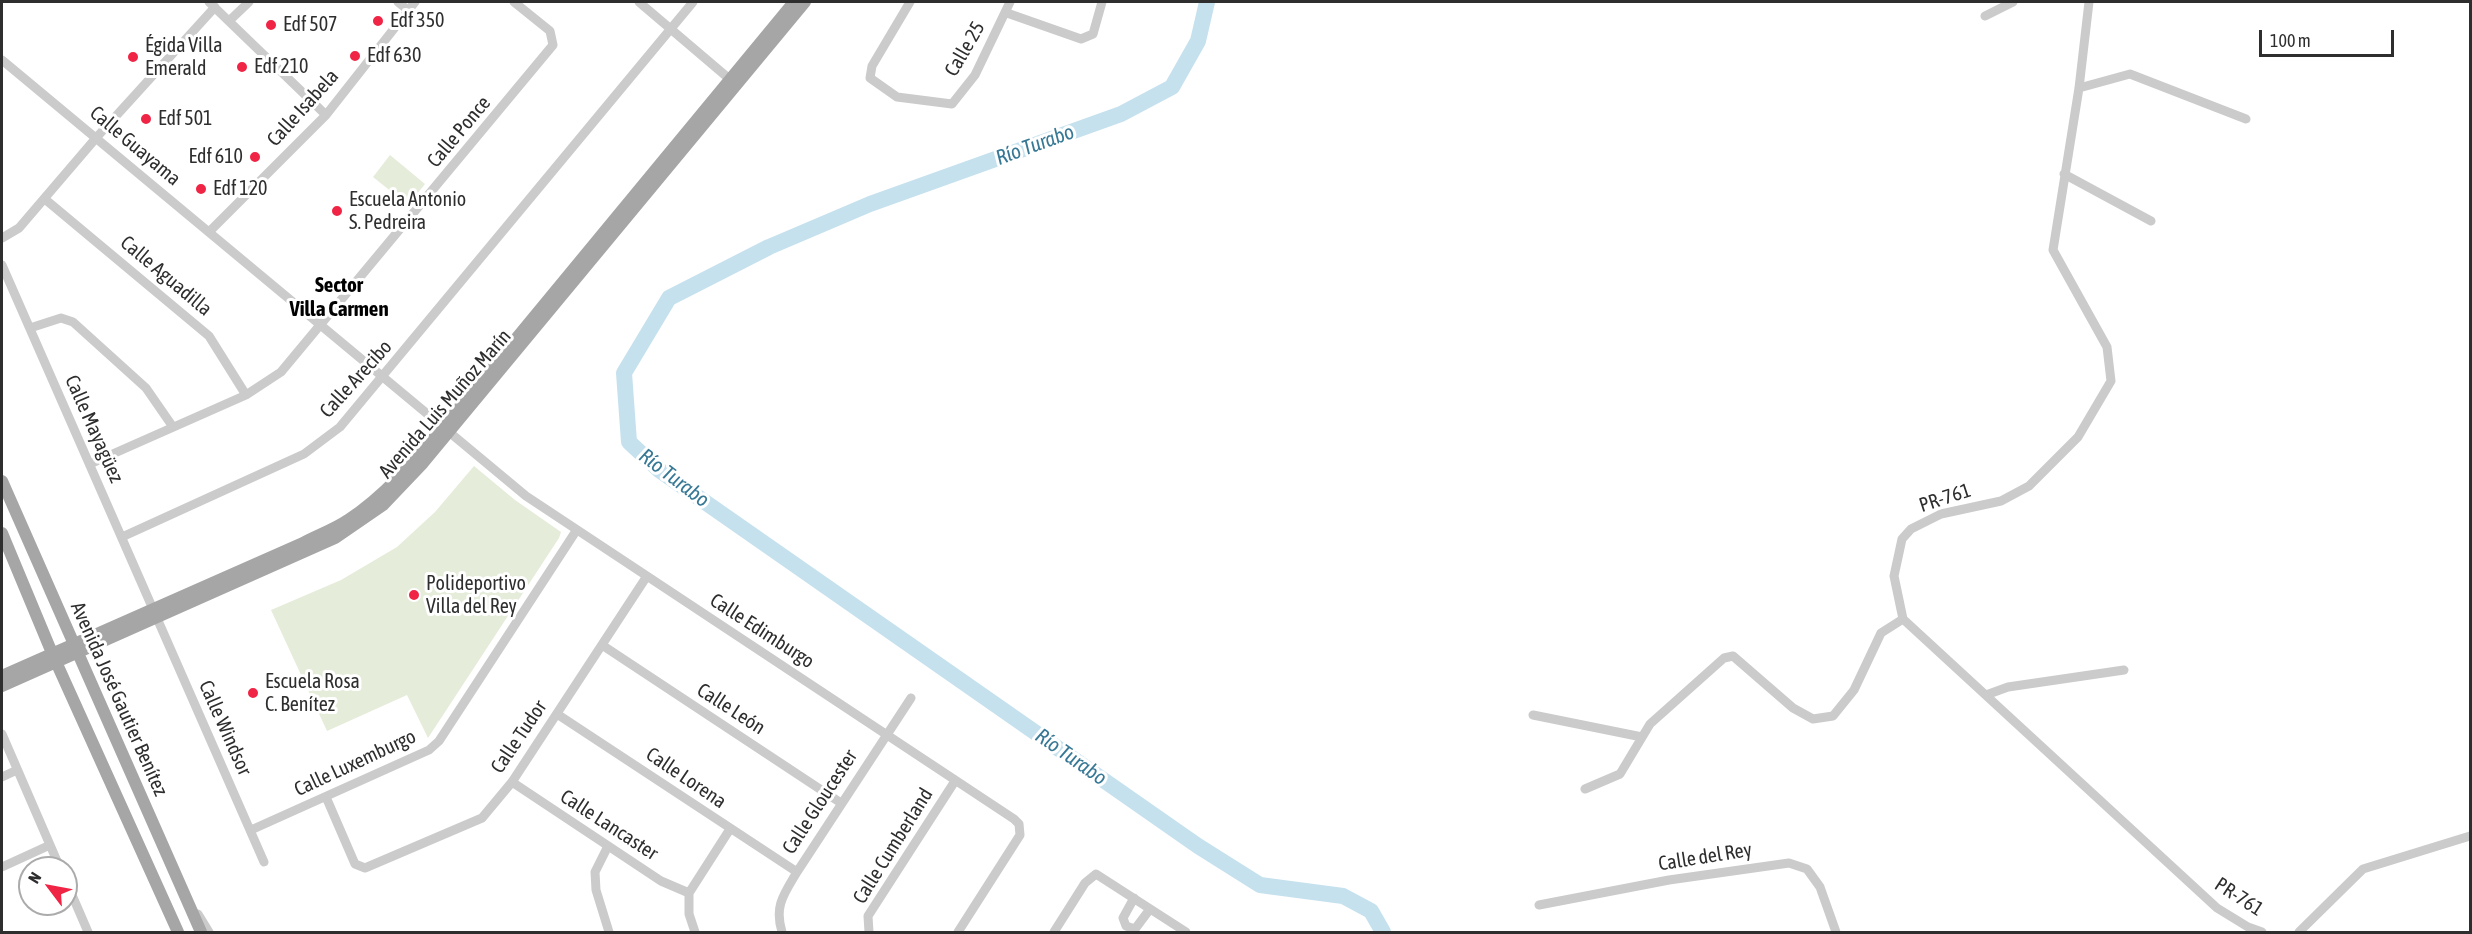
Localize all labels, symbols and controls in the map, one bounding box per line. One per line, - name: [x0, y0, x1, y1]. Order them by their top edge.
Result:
- place label: Edf 350: [390, 9, 444, 33]
- place label: Edf 507: [283, 13, 337, 37]
- marker: Edf 350: [371, 14, 385, 28]
- street label: Calle 25: [940, 17, 990, 81]
- marker: Edf 507: [264, 18, 278, 32]
- scale bar: [2262, 18, 2397, 56]
- text: 100 m: [2270, 30, 2311, 51]
- place label: Égida Villa Emerald: [145, 34, 223, 81]
- place label: Edf 630: [367, 44, 421, 68]
- marker: Edf 630: [348, 49, 362, 63]
- marker: Égida Villa Emerald: [126, 50, 140, 64]
- place label: Edf 210: [254, 55, 308, 79]
- marker: Edf 210: [235, 60, 249, 74]
- street label: Calle Isabela: [262, 65, 344, 151]
- street label: Calle Ponce: [422, 91, 496, 173]
- street label: Calle Guayama: [85, 101, 185, 191]
- place label: Edf 501: [158, 107, 212, 131]
- marker: Edf 501: [139, 112, 153, 126]
- water label: Río Turabo: [992, 119, 1078, 171]
- place label: Edf 610: [189, 145, 243, 169]
- marker: Edf 610: [248, 150, 262, 164]
- place label: Edf 120: [213, 177, 267, 201]
- marker: Edf 120: [194, 182, 208, 196]
- place label: Escuela Antonio S. Pedreira: [349, 188, 466, 235]
- marker: Escuela Antonio S. Pedreira: [330, 204, 344, 218]
- street label: Calle Aguadilla: [115, 231, 217, 321]
- district label: Sector Villa Carmen: [289, 272, 389, 322]
- street label: Avenida Luis Muñoz Marín: [374, 325, 516, 483]
- street label: Calle Arecibo: [315, 335, 397, 423]
- street label: Calle Mayagüez: [60, 372, 128, 486]
- water label: Río Turabo: [634, 443, 714, 513]
- street label: PR-761: [1916, 478, 1974, 518]
- place label: Polideportivo Villa del Rey: [426, 572, 526, 619]
- marker: Polideportivo Villa del Rey: [407, 588, 421, 602]
- street label: Calle Edimburgo: [705, 588, 819, 674]
- street label: Avenida José Gautier Benítez: [65, 598, 173, 800]
- place label: Escuela Rosa C. Benítez: [265, 670, 360, 717]
- street label: Calle Windsor: [193, 677, 257, 779]
- street label: Calle León: [692, 678, 770, 740]
- marker: Escuela Rosa C. Benítez: [246, 686, 260, 700]
- street label: Calle Tudor: [486, 696, 552, 778]
- water label: Río Turabo: [1030, 723, 1112, 791]
- street label: Calle Luxemburgo: [290, 724, 420, 802]
- street label: Calle Lorena: [641, 742, 731, 814]
- street label: Calle Gloucester: [777, 745, 863, 859]
- street label: Calle Cumberland: [848, 784, 938, 908]
- street label: Calle Lancaster: [556, 785, 662, 865]
- street label: Calle del Rey: [1657, 838, 1753, 876]
- north arrow: [18, 856, 78, 916]
- text: N: [24, 869, 45, 886]
- street label: PR-761: [2210, 873, 2268, 921]

